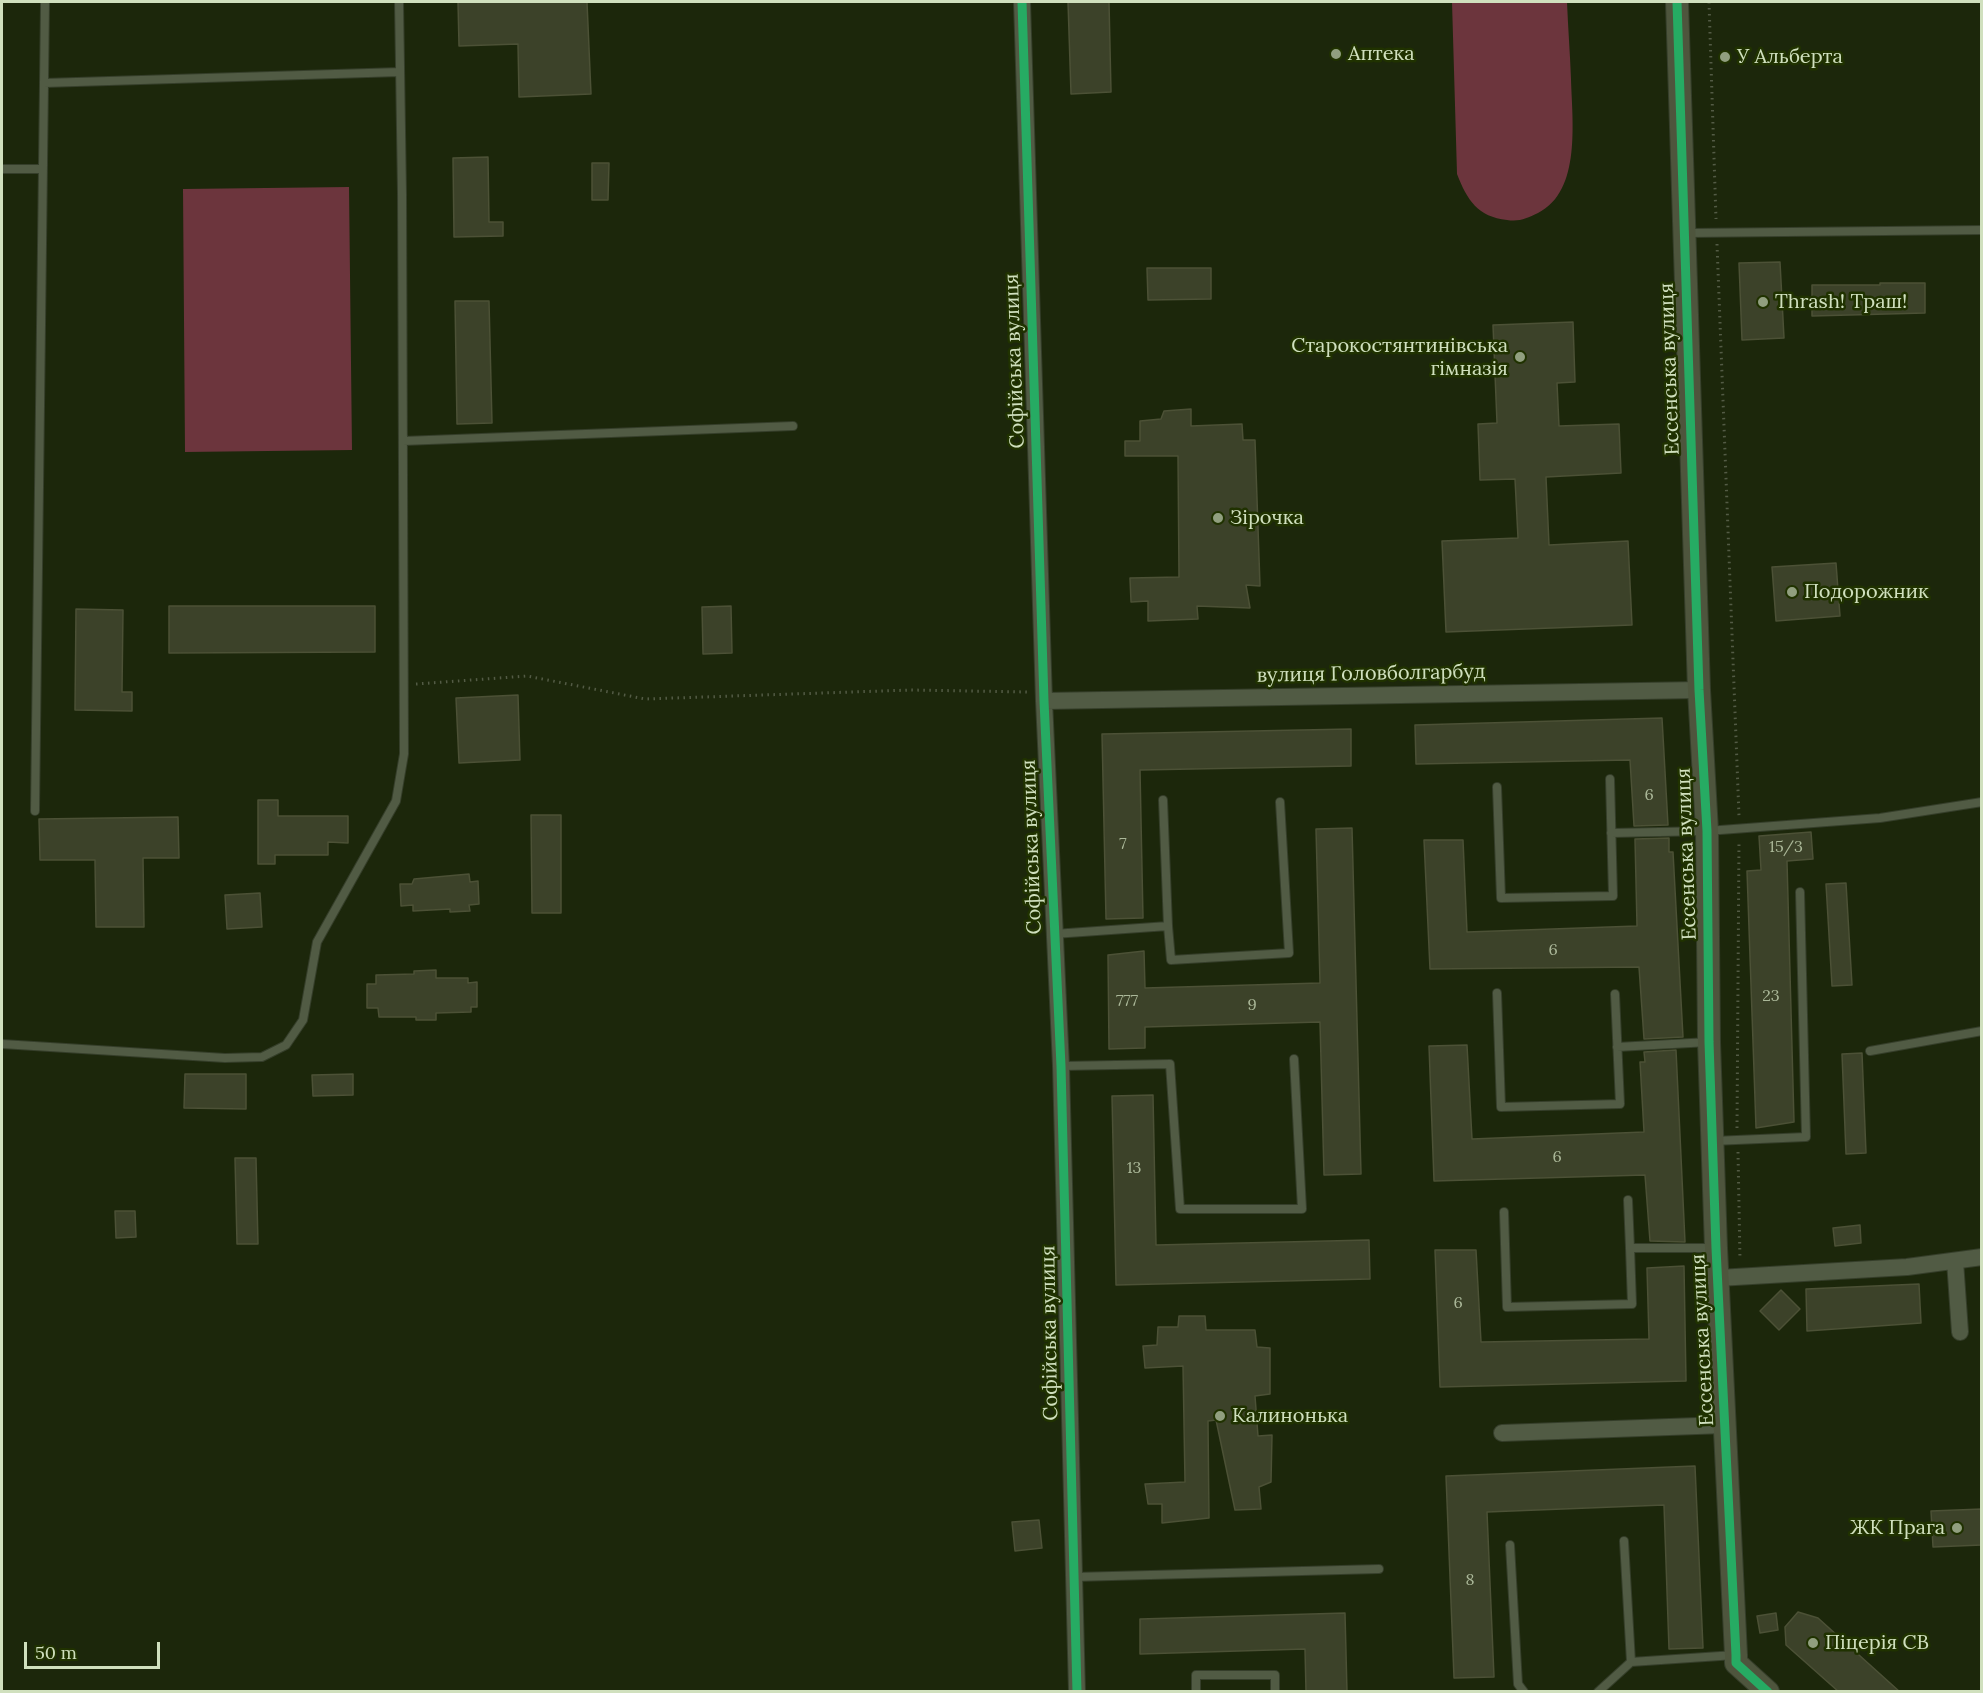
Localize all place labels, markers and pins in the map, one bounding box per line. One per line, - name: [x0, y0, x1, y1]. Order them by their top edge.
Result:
- place label: Аптека: [1348, 42, 1415, 66]
- place label: У Альберта: [1737, 45, 1843, 69]
- marker: Аптека: [1329, 47, 1343, 61]
- marker: У Альберта: [1718, 50, 1732, 64]
- place label: Thrash! Траш!: [1775, 290, 1907, 314]
- marker: Thrash! Траш!: [1756, 295, 1770, 309]
- place label: Старокостянтинівська гімназія: [1291, 334, 1508, 381]
- marker: Старокостянтинівська гімназія: [1513, 350, 1527, 364]
- place label: Зірочка: [1230, 506, 1304, 530]
- marker: Зірочка: [1211, 511, 1225, 525]
- place label: Подорожник: [1804, 580, 1929, 604]
- marker: Подорожник: [1785, 585, 1799, 599]
- place label: Калинонька: [1232, 1404, 1348, 1428]
- marker: Калинонька: [1213, 1409, 1227, 1423]
- place label: ЖК Прага: [1850, 1516, 1945, 1540]
- marker: ЖК Прага: [1950, 1521, 1964, 1535]
- place label: Піцерія СВ: [1825, 1631, 1929, 1655]
- marker: Піцерія СВ: [1806, 1636, 1820, 1650]

